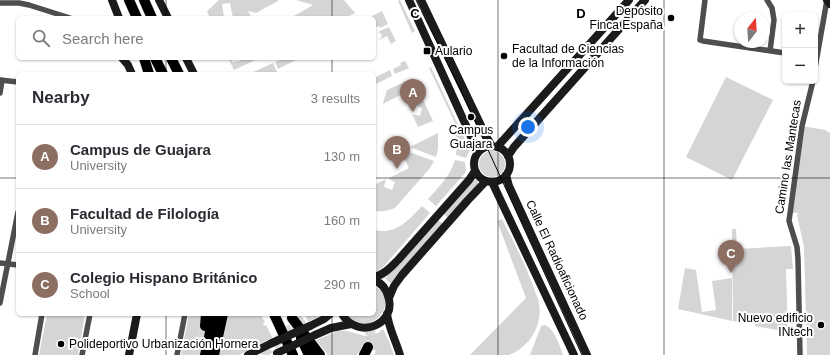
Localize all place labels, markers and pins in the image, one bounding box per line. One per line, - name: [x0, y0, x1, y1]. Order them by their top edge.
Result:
- place label: Depósito Finca España: [590, 4, 663, 32]
- marker: Depósito Finca España: [666, 13, 676, 23]
- place label: Facultad de Ciencias de la Información: [512, 42, 624, 70]
- place label: Aulario: [435, 44, 473, 58]
- marker: Aulario: [422, 46, 432, 56]
- marker: Facultad de Ciencias de la Información: [499, 51, 509, 61]
- pin: A: [400, 79, 426, 112]
- marker: Campus Guajara: [466, 112, 476, 122]
- place label: Campus Guajara: [449, 123, 493, 151]
- pin: B: [384, 136, 410, 169]
- pin: C: [718, 240, 744, 273]
- place label: Nuevo edificio INtech: [738, 311, 813, 339]
- marker: Nuevo edificio INtech: [816, 320, 826, 330]
- place label: Polideportivo Urbanización Hornera: [69, 337, 259, 351]
- marker: Polideportivo Urbanización Hornera: [56, 339, 66, 349]

